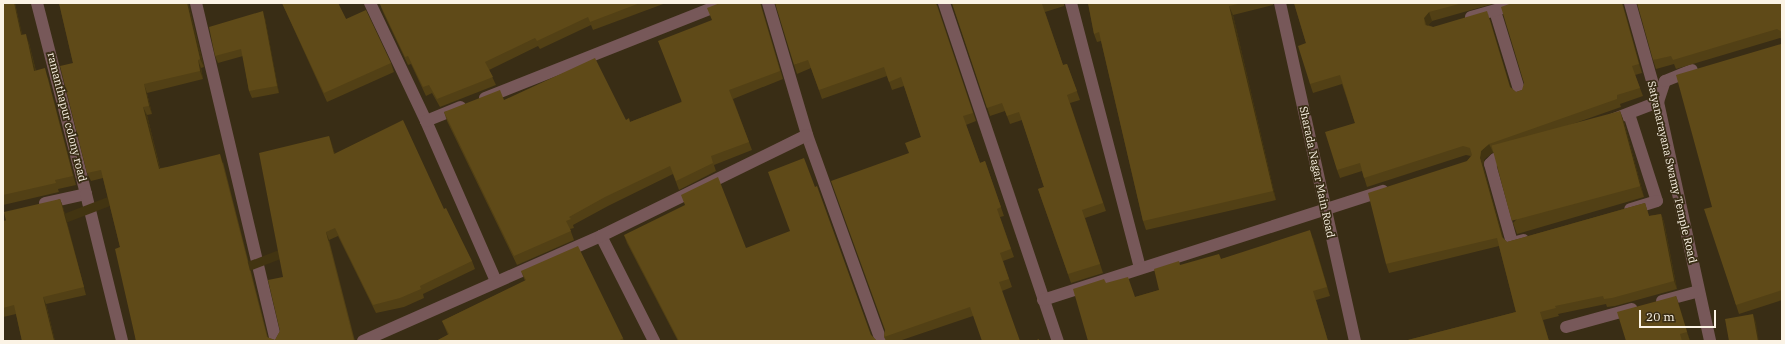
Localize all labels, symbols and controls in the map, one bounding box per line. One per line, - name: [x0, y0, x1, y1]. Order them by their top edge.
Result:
- street label: ramanthapur colony road: [45, 51, 89, 183]
- street label: Satyanarayana Swamy Temple Road: [1645, 80, 1699, 264]
- street label: Sharada Nagar Main Road: [1297, 105, 1337, 239]
- scale bar: [1641, 302, 1718, 328]
- text: 20 m: [1646, 309, 1675, 324]

